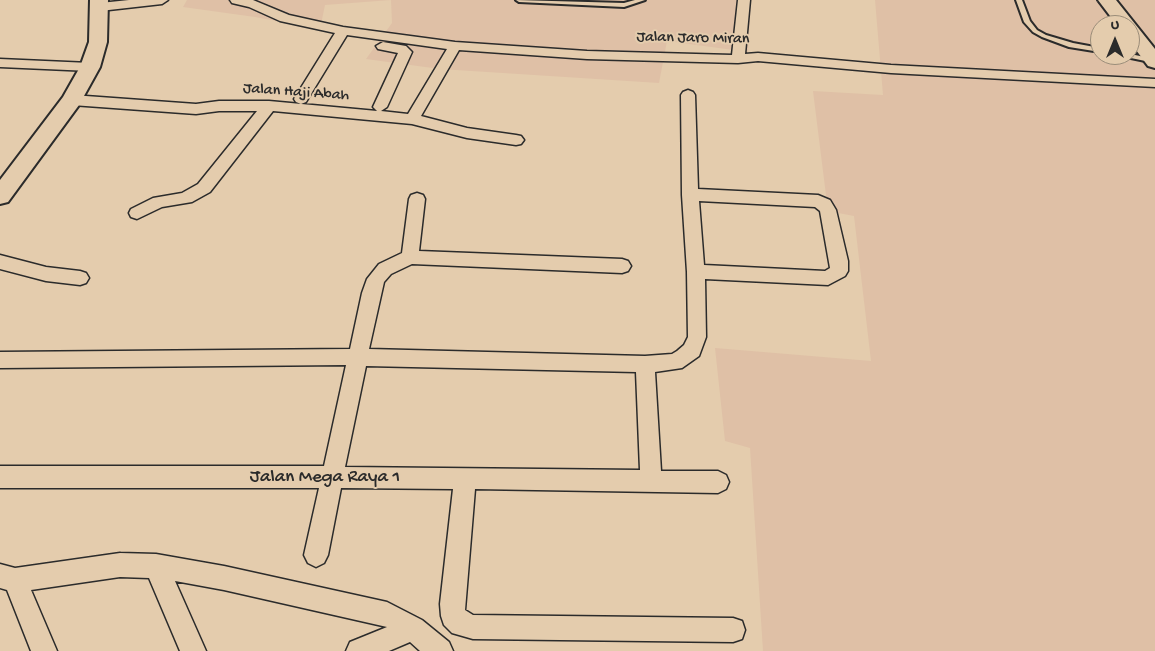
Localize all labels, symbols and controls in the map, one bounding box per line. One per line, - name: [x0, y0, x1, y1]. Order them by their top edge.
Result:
- north arrow: [1090, 15, 1140, 65]
- text: U: [1111, 17, 1119, 34]
- street label: Jalan Jaro Miran: [636, 28, 750, 50]
- street label: Jalan Haji Abah: [242, 80, 350, 106]
- street label: Jalan Mega Raya 1: [250, 467, 400, 489]

